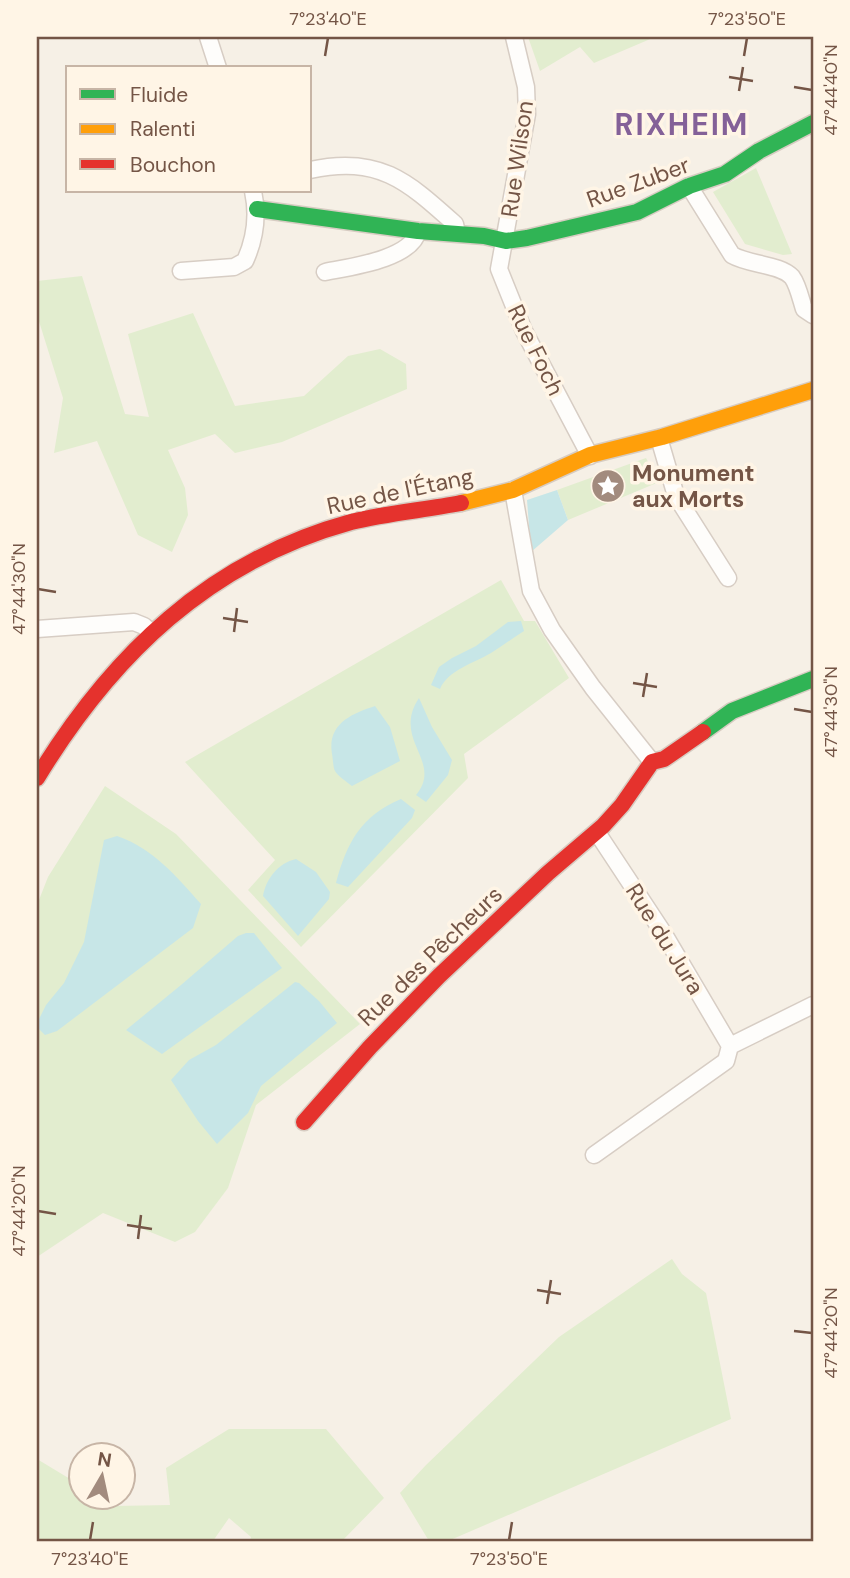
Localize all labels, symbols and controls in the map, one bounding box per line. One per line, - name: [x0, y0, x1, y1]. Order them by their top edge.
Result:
- text: 7°23'40"E: [289, 7, 367, 31]
- text: 7°23'50"E: [708, 7, 786, 31]
- text: 47°44'40"N: [819, 44, 843, 136]
- legend: [66, 66, 312, 192]
- text: Fluide: [130, 81, 188, 109]
- street label: Rue Wilson: [494, 99, 540, 219]
- district label: RIXHEIM: [615, 105, 749, 144]
- text: Ralenti: [130, 115, 196, 143]
- street label: Rue Zuber: [582, 149, 694, 215]
- text: Bouchon: [130, 151, 216, 179]
- street label: Rue Foch: [501, 299, 571, 401]
- place label: Monument aux Morts: [632, 458, 754, 514]
- street label: Rue de l'Étang: [324, 461, 476, 521]
- place icon: Monument aux Morts: [589, 467, 627, 505]
- text: 47°44'30"N: [7, 543, 31, 635]
- text: 47°44'30"N: [819, 666, 843, 758]
- street label: Rue du Jura: [619, 878, 711, 1000]
- street label: Rue des Pêcheurs: [351, 879, 509, 1033]
- text: 47°44'20"N: [7, 1165, 31, 1257]
- text: 47°44'20"N: [819, 1287, 843, 1379]
- north arrow: [66, 1442, 136, 1512]
- text: N: [96, 1446, 113, 1473]
- text: 7°23'40"E: [51, 1547, 129, 1571]
- text: 7°23'50"E: [470, 1547, 548, 1571]

